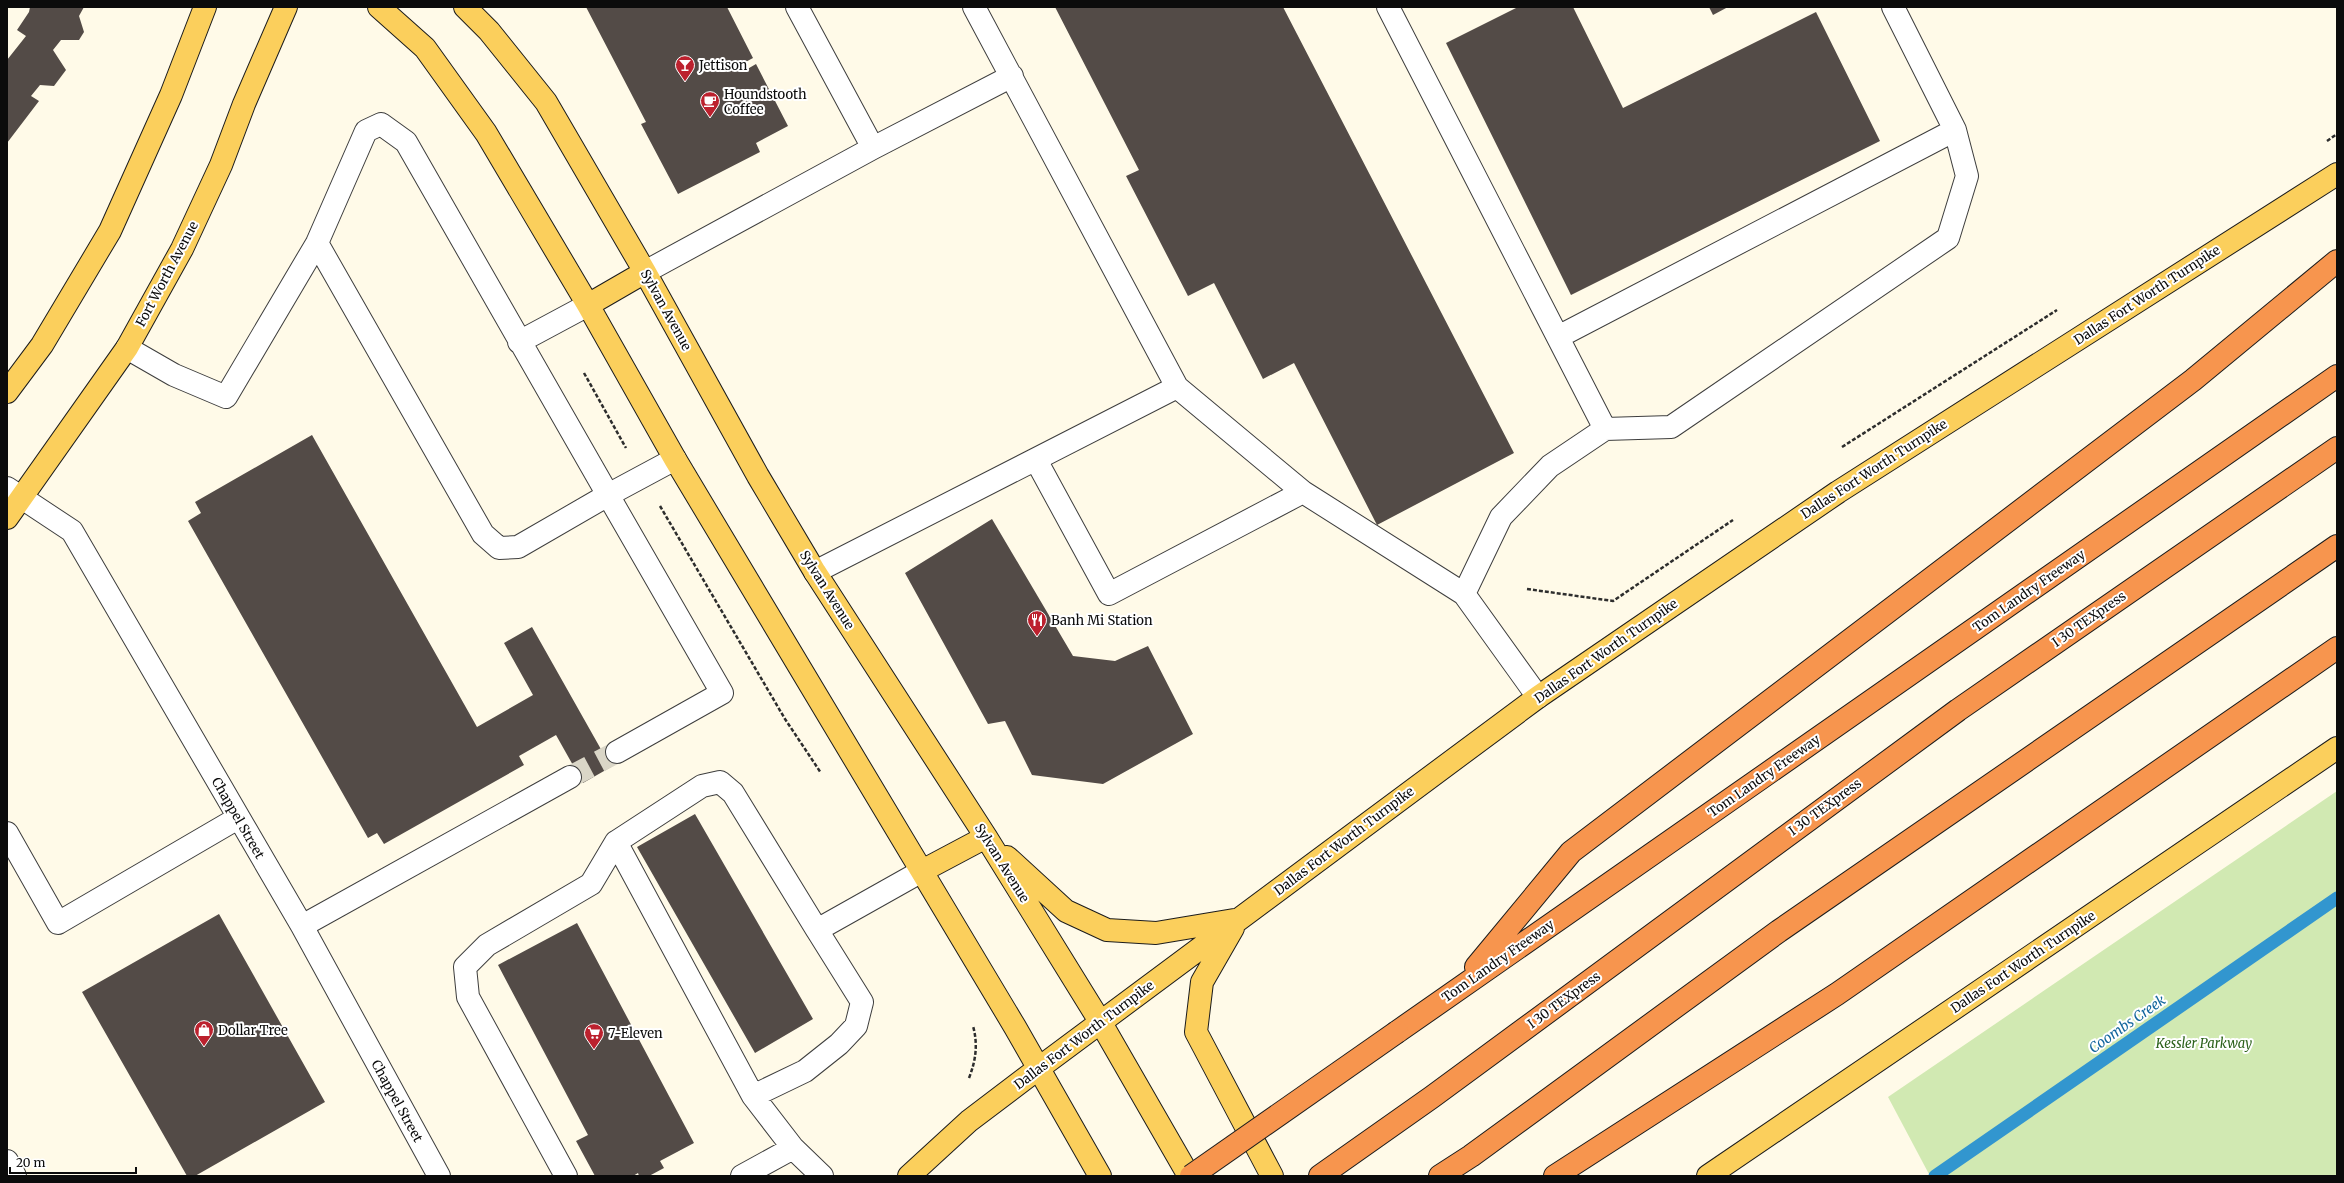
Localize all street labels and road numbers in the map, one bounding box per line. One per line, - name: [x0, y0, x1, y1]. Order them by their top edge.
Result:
- street label: Fort Worth Avenue: [132, 218, 202, 330]
- street label: Dallas Fort Worth Turnpike: [2071, 241, 2224, 349]
- street label: Sylvan Avenue: [637, 266, 695, 354]
- street label: Dallas Fort Worth Turnpike: [1798, 415, 1951, 523]
- street label: Tom Landry Freeway: [1970, 546, 2089, 636]
- street label: Sylvan Avenue: [796, 547, 858, 633]
- street label: I 30 TEXpress: [2049, 587, 2129, 651]
- street label: Dallas Fort Worth Turnpike: [1531, 595, 1681, 707]
- street label: Tom Landry Freeway: [1705, 731, 1824, 821]
- street label: Chappel Street: [208, 774, 268, 862]
- street label: I 30 TEXpress: [1785, 775, 1865, 839]
- street label: Dallas Fort Worth Turnpike: [1271, 783, 1418, 899]
- street label: Sylvan Avenue: [971, 820, 1033, 906]
- street label: Dallas Fort Worth Turnpike: [1947, 907, 2099, 1017]
- street label: Tom Landry Freeway: [1439, 916, 1558, 1006]
- street label: I 30 TEXpress: [1524, 968, 1604, 1032]
- street label: Dallas Fort Worth Turnpike: [1011, 977, 1158, 1093]
- street label: Chappel Street: [367, 1057, 427, 1145]

